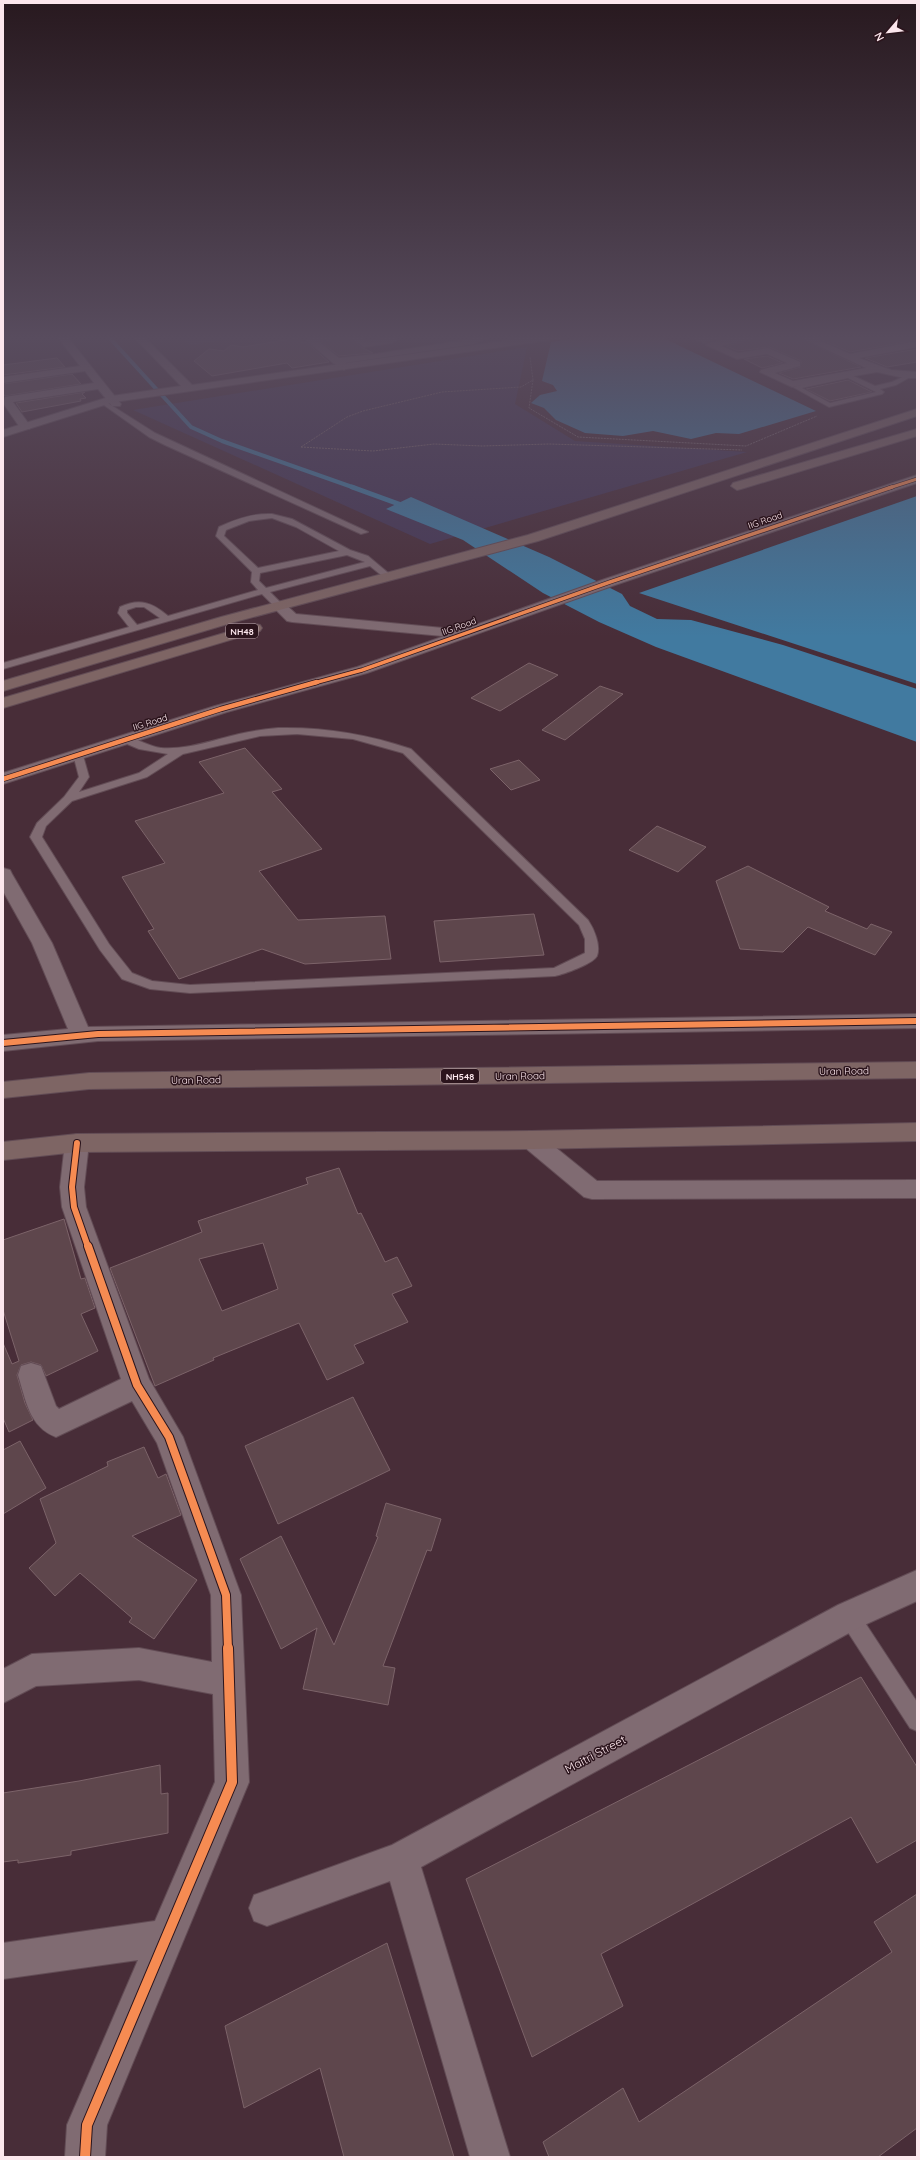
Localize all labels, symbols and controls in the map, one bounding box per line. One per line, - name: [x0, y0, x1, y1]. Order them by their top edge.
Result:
- north arrow: [868, 12, 908, 52]
- text: N: [871, 30, 887, 44]
- street label: IIG Road: [746, 509, 784, 531]
- street label: IIG Road: [440, 615, 478, 637]
- road number: NH48: [226, 624, 258, 638]
- street label: IIG Road: [131, 712, 169, 732]
- street label: Uran Road: [819, 1064, 869, 1078]
- road number: NH548: [441, 1069, 479, 1083]
- street label: Uran Road: [495, 1069, 545, 1083]
- street label: Uran Road: [171, 1073, 221, 1087]
- street label: Maitri Street: [562, 1732, 628, 1776]

